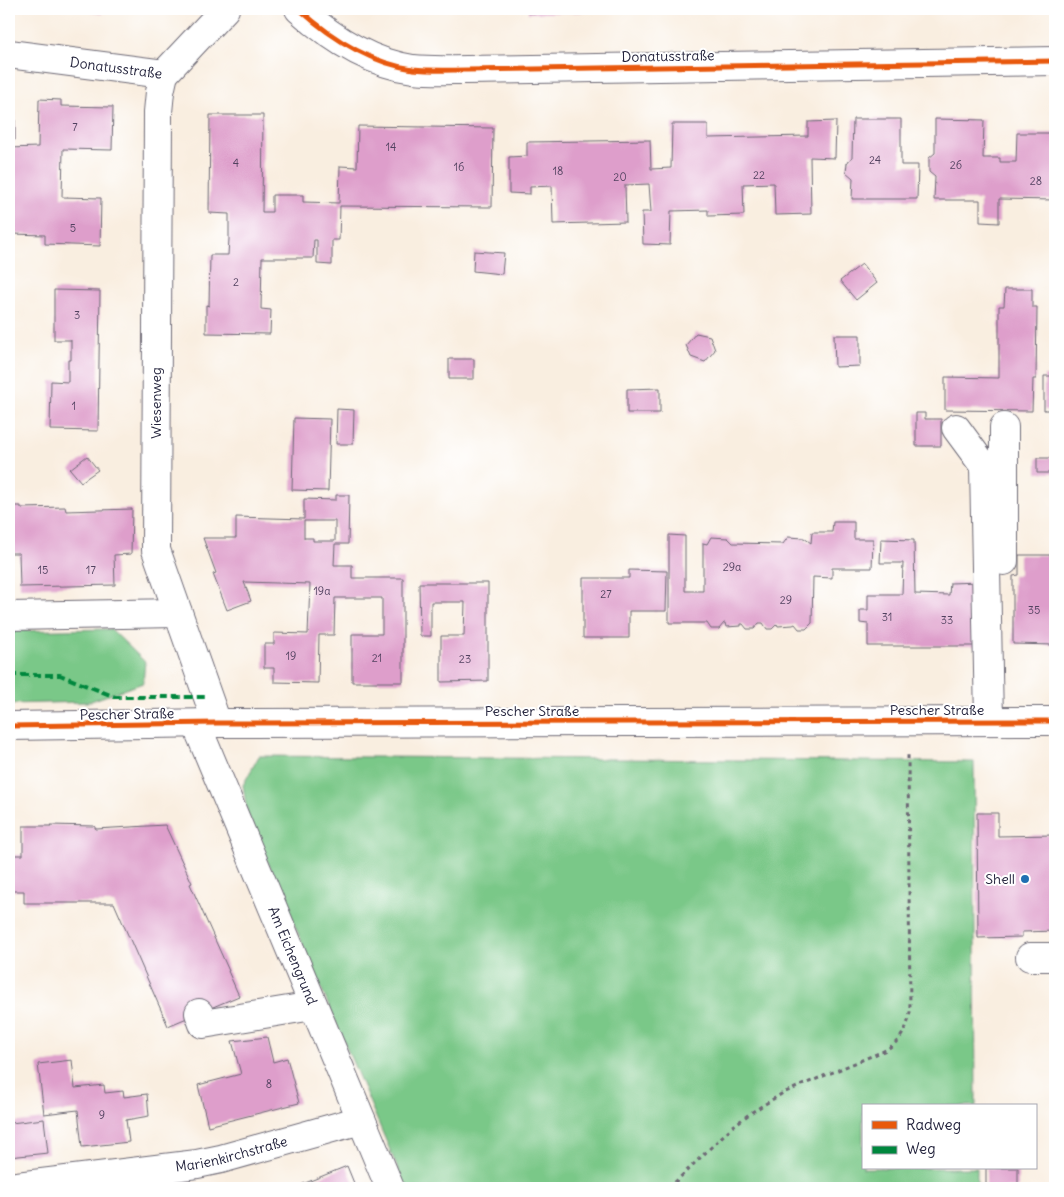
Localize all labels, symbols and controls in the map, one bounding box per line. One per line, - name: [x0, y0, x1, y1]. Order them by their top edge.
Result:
- street label: Donatusstraße: [621, 46, 715, 66]
- street label: Donatusstraße: [69, 53, 163, 83]
- house number: 7: [72, 120, 78, 134]
- house number: 14: [386, 140, 396, 154]
- house number: 24: [869, 153, 881, 167]
- house number: 4: [233, 156, 239, 170]
- house number: 26: [950, 158, 962, 172]
- house number: 16: [454, 160, 464, 174]
- house number: 18: [553, 164, 563, 178]
- house number: 22: [753, 168, 765, 182]
- house number: 20: [613, 170, 627, 184]
- house number: 28: [1030, 174, 1042, 188]
- house number: 5: [70, 221, 76, 235]
- house number: 2: [233, 275, 239, 289]
- house number: 3: [74, 308, 80, 322]
- street label: Wiesenweg: [147, 367, 165, 439]
- house number: 1: [72, 399, 76, 413]
- house number: 29a: [723, 560, 741, 574]
- house number: 15: [38, 563, 48, 577]
- house number: 17: [86, 563, 96, 577]
- house number: 19a: [314, 584, 330, 598]
- house number: 27: [600, 587, 612, 601]
- house number: 29: [780, 593, 792, 607]
- house number: 35: [1028, 603, 1040, 617]
- house number: 31: [882, 610, 892, 624]
- house number: 33: [941, 613, 953, 627]
- house number: 19: [286, 649, 296, 663]
- house number: 21: [372, 651, 382, 665]
- house number: 23: [459, 652, 471, 666]
- street label: Pescher Straße: [890, 701, 984, 719]
- street label: Pescher Straße: [485, 702, 579, 720]
- street label: Pescher Straße: [80, 704, 174, 724]
- place label: Shell: [985, 870, 1015, 888]
- marker: Shell: [1019, 873, 1031, 885]
- street label: Am Eichengrund: [264, 904, 321, 1007]
- house number: 8: [266, 1077, 272, 1091]
- legend: [862, 1104, 1036, 1170]
- house number: 9: [99, 1108, 105, 1122]
- text: Radweg: [906, 1115, 961, 1134]
- street label: Marienkirchstraße: [174, 1132, 289, 1176]
- text: Weg: [906, 1139, 936, 1158]

